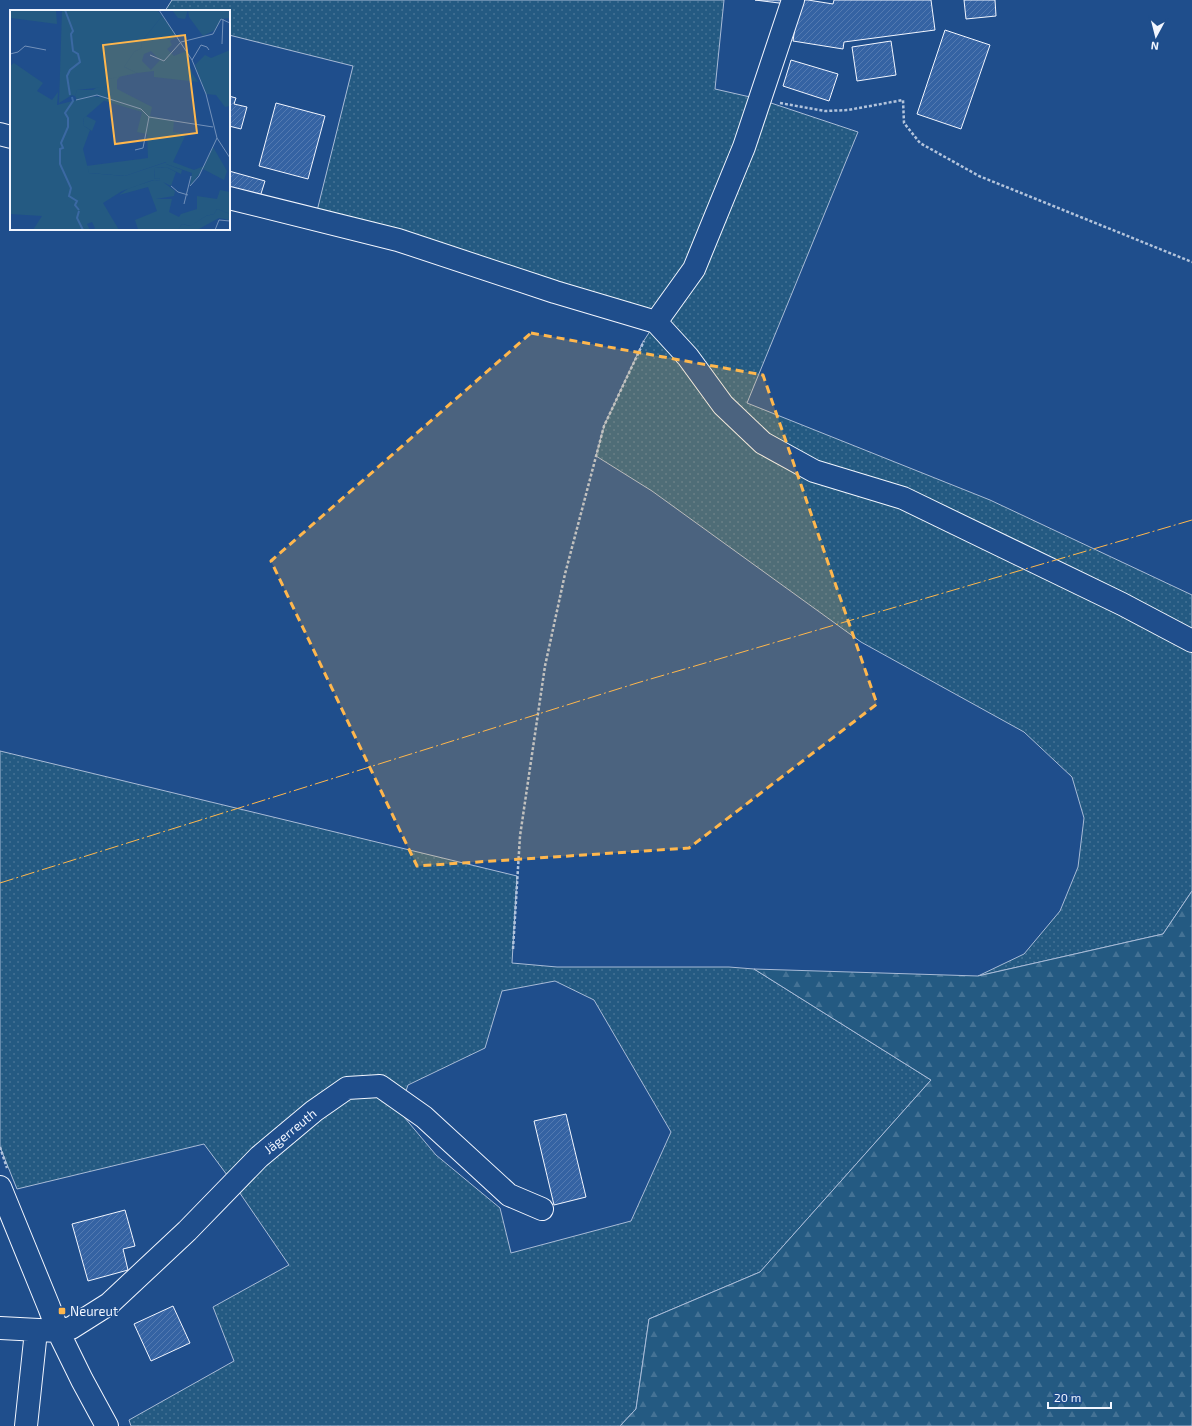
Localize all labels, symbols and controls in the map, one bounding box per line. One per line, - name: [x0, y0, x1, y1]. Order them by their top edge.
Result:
- inset map: [10, 10, 230, 230]
- north arrow: [1136, 16, 1176, 56]
- text: N: [1150, 39, 1159, 53]
- street label: Jägerreuth: [261, 1105, 319, 1157]
- place label: Neureut: [70, 1303, 118, 1319]
- marker: Neureut: [57, 1306, 67, 1316]
- scale bar: [1048, 1384, 1111, 1410]
- text: 20 m: [1054, 1390, 1081, 1404]

